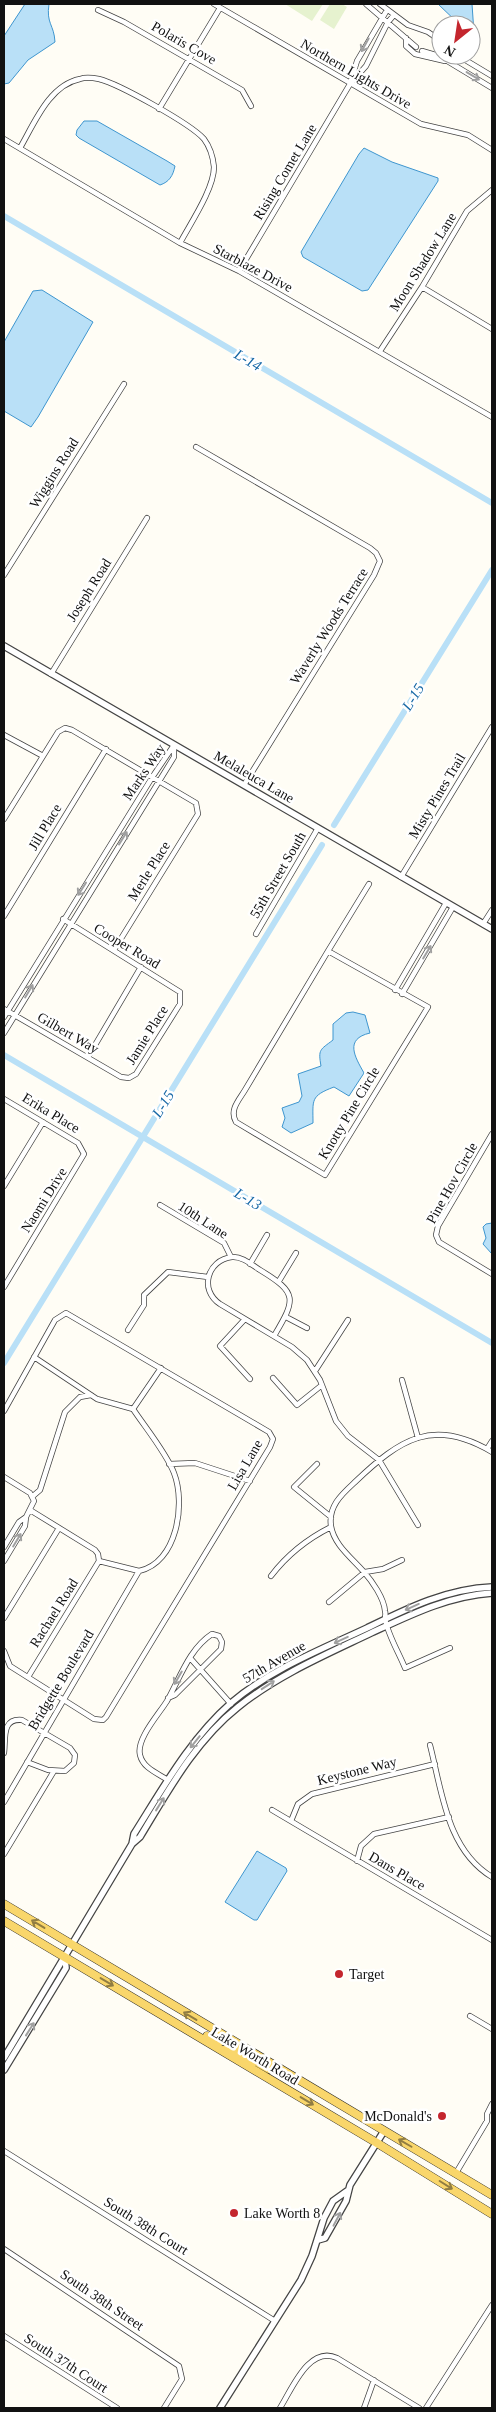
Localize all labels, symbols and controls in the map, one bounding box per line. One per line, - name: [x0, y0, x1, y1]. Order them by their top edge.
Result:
- north arrow: [431, 15, 481, 65]
- street label: Polaris Cove: [149, 19, 219, 67]
- street label: Northern Lights Drive: [298, 36, 414, 112]
- one-way arrow: [360, 38, 370, 53]
- text: N: [442, 42, 458, 60]
- one-way arrow: [466, 70, 480, 81]
- street label: Rising Comet Lane: [251, 121, 319, 223]
- street label: Moon Shadow Lane: [387, 210, 459, 314]
- street label: Starblaze Drive: [211, 241, 295, 295]
- water label: L-14: [231, 345, 265, 374]
- street label: Wiggins Road: [26, 435, 82, 511]
- street label: Joseph Road: [64, 556, 114, 624]
- street label: Waverly Woods Terrace: [287, 565, 371, 687]
- water label: L-15: [398, 680, 428, 714]
- street label: Marks Way: [120, 741, 168, 803]
- street label: Melaleuca Lane: [211, 748, 297, 806]
- street label: Misty Pines Trail: [406, 751, 468, 841]
- street label: Jill Place: [25, 801, 65, 853]
- street label: 55th Street South: [247, 829, 309, 921]
- one-way arrow: [118, 831, 128, 845]
- street label: Merle Place: [125, 839, 173, 903]
- one-way arrow: [76, 882, 86, 896]
- street label: Cooper Road: [91, 920, 163, 972]
- one-way arrow: [422, 945, 432, 959]
- one-way arrow: [25, 985, 35, 999]
- street label: Jamie Place: [123, 1003, 171, 1067]
- street label: Gilbert Way: [35, 1009, 101, 1057]
- street label: Knotty Pine Circle: [316, 1064, 382, 1162]
- water label: L-15: [148, 1087, 178, 1121]
- street label: Erika Place: [20, 1090, 82, 1136]
- street label: Pine Hov Circle: [424, 1140, 480, 1226]
- street label: Naomi Drive: [18, 1165, 70, 1235]
- water label: L-13: [231, 1184, 264, 1213]
- street label: 10th Lane: [175, 1198, 231, 1242]
- street label: Lisa Lane: [225, 1437, 265, 1493]
- one-way arrow: [12, 1533, 22, 1547]
- street label: Rachael Road: [27, 1576, 81, 1650]
- one-way arrow: [405, 1603, 420, 1612]
- street label: Bridgette Boulevard: [25, 1627, 97, 1733]
- one-way arrow: [334, 1636, 349, 1645]
- street label: 57th Avenue: [240, 1638, 308, 1686]
- one-way arrow: [172, 1670, 182, 1684]
- one-way arrow: [261, 1680, 275, 1690]
- one-way arrow: [190, 1735, 201, 1748]
- street label: Keystone Way: [316, 1754, 398, 1788]
- one-way arrow: [156, 1798, 166, 1812]
- street label: Dans Place: [366, 1849, 428, 1893]
- one-way arrow: [31, 1919, 45, 1929]
- place label: Target: [349, 1967, 384, 1982]
- marker: Target: [333, 1968, 345, 1980]
- one-way arrow: [100, 1978, 114, 1988]
- one-way arrow: [184, 2010, 198, 2020]
- one-way arrow: [25, 2022, 35, 2036]
- street label: Lake Worth Road: [209, 2024, 301, 2088]
- one-way arrow: [300, 2097, 314, 2107]
- place label: McDonald's: [364, 2109, 432, 2124]
- marker: McDonald's: [436, 2110, 448, 2122]
- one-way arrow: [399, 2138, 413, 2148]
- one-way arrow: [439, 2181, 453, 2191]
- street label: South 38th Court: [101, 2194, 191, 2258]
- place label: Lake Worth 8: [244, 2206, 320, 2221]
- marker: Lake Worth 8: [228, 2207, 240, 2219]
- one-way arrow: [332, 2212, 342, 2227]
- street label: South 38th Street: [58, 2267, 147, 2333]
- street label: South 37th Court: [21, 2330, 111, 2396]

